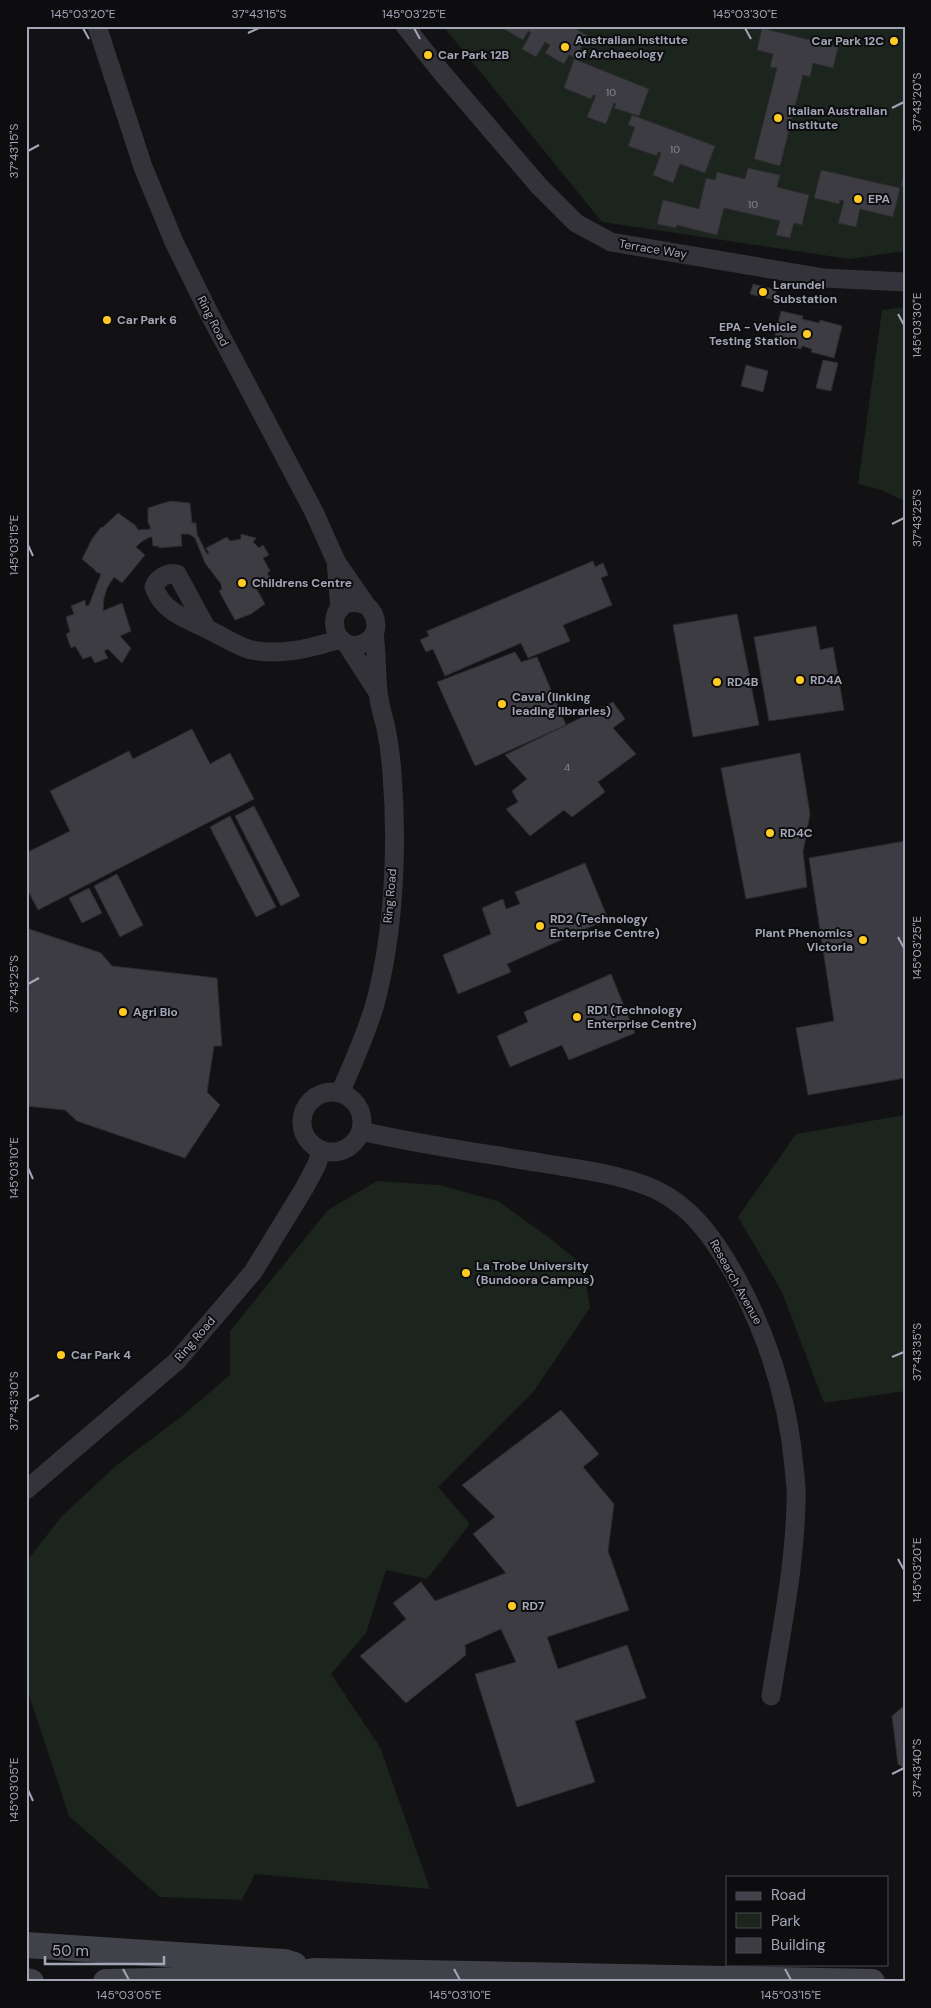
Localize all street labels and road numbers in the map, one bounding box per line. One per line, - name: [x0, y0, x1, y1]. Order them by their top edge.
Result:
- street label: Terrace Way: [618, 236, 689, 262]
- street label: Ring Road: [193, 293, 233, 349]
- street label: Ring Road: [380, 868, 400, 924]
- street label: Research Avenue: [706, 1237, 766, 1328]
- street label: Ring Road: [171, 1313, 219, 1365]

